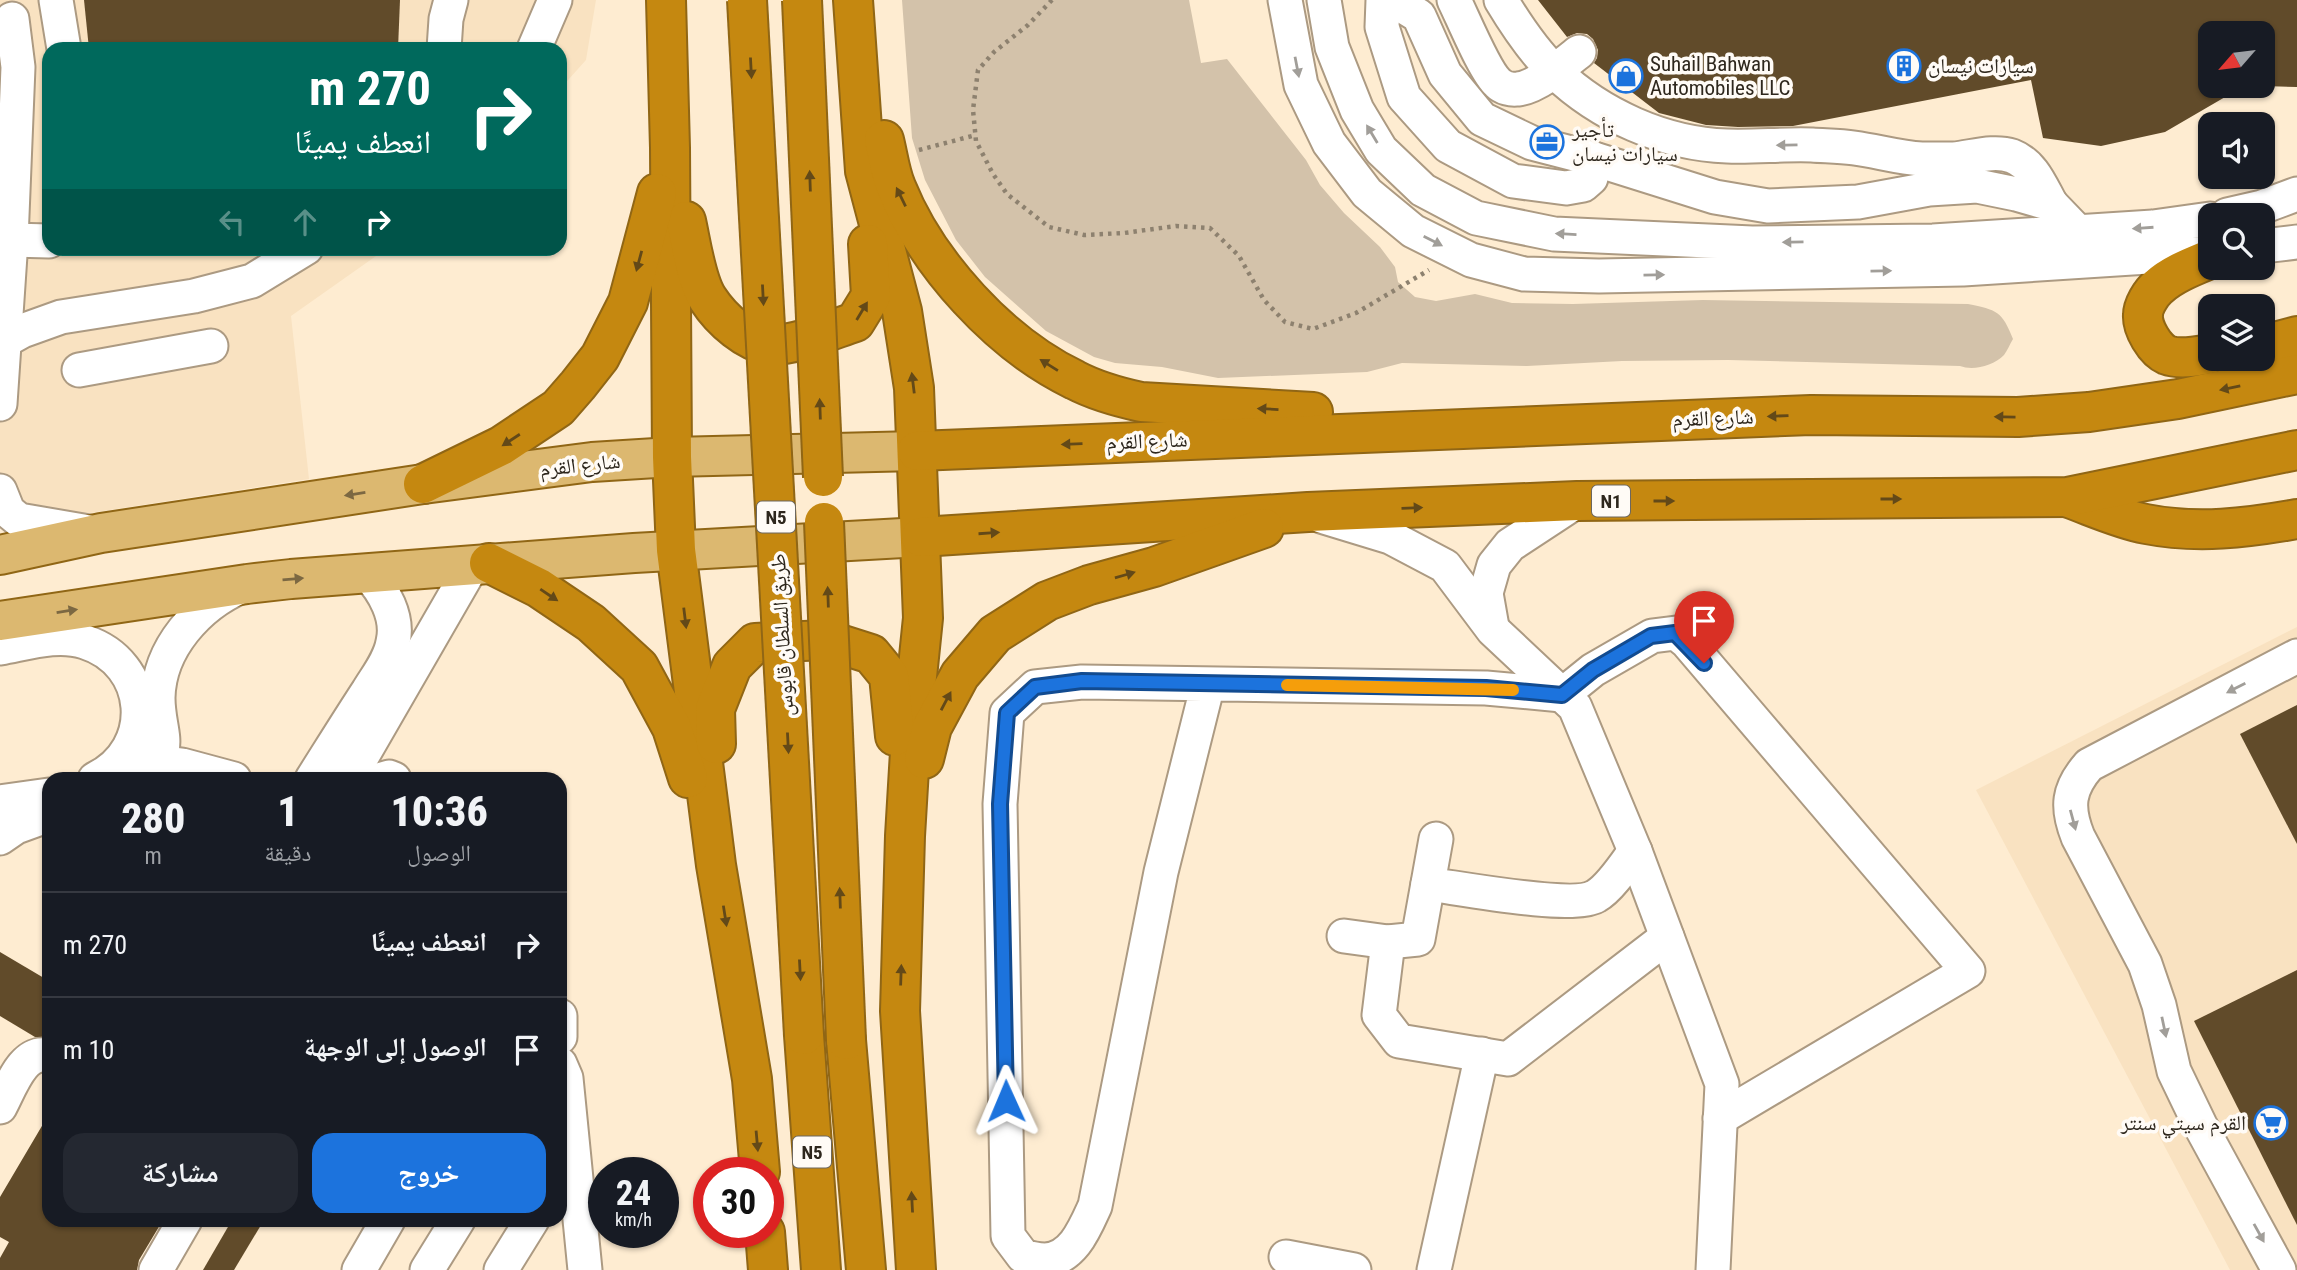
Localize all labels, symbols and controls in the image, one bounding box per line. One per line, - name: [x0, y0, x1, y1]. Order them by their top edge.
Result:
- north arrow: [2198, 21, 2275, 98]
- map controls: [2198, 21, 2275, 371]
- building icon: سيارات نيسان: [1885, 47, 1923, 85]
- place label: Suhail Bahwan Automobiles LLC: [1650, 52, 1791, 100]
- place label: سيارات نيسان: [1928, 54, 2034, 78]
- one-way arrow: [1292, 56, 1303, 78]
- one-way arrow: [746, 57, 757, 79]
- shop icon: Suhail Bahwan Automobiles LLC: [1607, 57, 1645, 95]
- text: 270 m: [309, 60, 431, 117]
- icon: right: [455, 70, 546, 161]
- button: sound: [2198, 112, 2275, 189]
- place label: تأجير سيارات نيسان: [1571, 117, 1678, 166]
- text: انعطف يمينًا: [295, 123, 431, 161]
- office icon: تأجير سيارات نيسان: [1528, 123, 1566, 161]
- one-way arrow: [1365, 125, 1378, 144]
- one-way arrow: [1776, 139, 1798, 151]
- one-way arrow: [804, 170, 815, 192]
- one-way arrow: [895, 187, 906, 207]
- icon: left: [213, 203, 251, 241]
- icon: ahead: [286, 203, 324, 241]
- icon: right: [359, 203, 397, 241]
- button: search: [2198, 203, 2275, 280]
- one-way arrow: [2131, 223, 2153, 234]
- one-way arrow: [1554, 229, 1576, 240]
- one-way arrow: [1423, 236, 1443, 247]
- one-way arrow: [1782, 237, 1804, 248]
- one-way arrow: [633, 250, 644, 272]
- one-way arrow: [1870, 265, 1892, 277]
- one-way arrow: [1643, 269, 1665, 281]
- one-way arrow: [758, 285, 769, 307]
- button: layers: [2198, 294, 2275, 371]
- one-way arrow: [856, 302, 869, 321]
- one-way arrow: [1039, 359, 1058, 372]
- one-way arrow: [907, 372, 918, 394]
- one-way arrow: [2219, 383, 2241, 394]
- one-way arrow: [814, 398, 825, 420]
- one-way arrow: [1257, 404, 1279, 415]
- street label: شارع القرم: [1672, 405, 1754, 433]
- one-way arrow: [1766, 410, 1788, 421]
- one-way arrow: [1994, 411, 2016, 423]
- street label: شارع القرم: [1106, 428, 1188, 456]
- one-way arrow: [501, 433, 521, 446]
- one-way arrow: [1061, 439, 1083, 450]
- street label: شارع القرم: [538, 449, 622, 483]
- road number: N1: [1592, 486, 1630, 516]
- one-way arrow: [344, 489, 366, 500]
- one-way arrow: [1881, 493, 1903, 505]
- one-way arrow: [1653, 495, 1675, 507]
- road number: N5: [757, 502, 795, 532]
- one-way arrow: [1401, 502, 1423, 513]
- one-way arrow: [978, 527, 1000, 538]
- street label: طريق السلطان قابوس: [766, 553, 799, 717]
- one-way arrow: [1115, 569, 1137, 580]
- one-way arrow: [282, 573, 304, 584]
- one-way arrow: [822, 586, 833, 608]
- one-way arrow: [540, 588, 559, 601]
- pin: [1674, 591, 1734, 663]
- icon: arrive: [1685, 602, 1723, 640]
- one-way arrow: [57, 605, 79, 616]
- one-way arrow: [679, 607, 690, 629]
- one-way arrow: [2226, 682, 2246, 693]
- one-way arrow: [940, 691, 952, 711]
- one-way arrow: [783, 732, 794, 754]
- text: 1: [277, 787, 299, 836]
- text: 10:36: [391, 787, 488, 836]
- text: 280: [121, 794, 185, 843]
- one-way arrow: [2068, 809, 2079, 831]
- text: دقيقة: [265, 840, 311, 867]
- text: الوصول: [407, 840, 471, 867]
- text: m: [145, 843, 162, 870]
- one-way arrow: [835, 887, 846, 909]
- one-way arrow: [720, 905, 731, 927]
- icon: right: [508, 926, 546, 964]
- text: انعطف يمينًا: [371, 927, 487, 957]
- text: 270 m: [63, 930, 127, 960]
- one-way arrow: [795, 959, 806, 981]
- one-way arrow: [896, 964, 907, 986]
- one-way arrow: [2158, 1017, 2169, 1039]
- icon: arrive: [508, 1031, 546, 1069]
- text: الوصول إلى الوجهة: [304, 1032, 487, 1062]
- text: 10 m: [63, 1035, 114, 1065]
- position arrow: [969, 1064, 1043, 1138]
- supermarket icon: القرم سيتي سنتر: [2252, 1104, 2290, 1142]
- place label: القرم سيتي سنتر: [2120, 1111, 2246, 1139]
- one-way arrow: [752, 1130, 763, 1152]
- button: مشاركة: [63, 1133, 298, 1213]
- button: خروج: [312, 1133, 546, 1213]
- road number: N5: [793, 1136, 831, 1168]
- speed limit sign: 30: [693, 1157, 784, 1248]
- text: 24: [616, 1173, 651, 1214]
- one-way arrow: [906, 1191, 917, 1213]
- text: km/h: [615, 1209, 652, 1230]
- one-way arrow: [2253, 1223, 2264, 1243]

